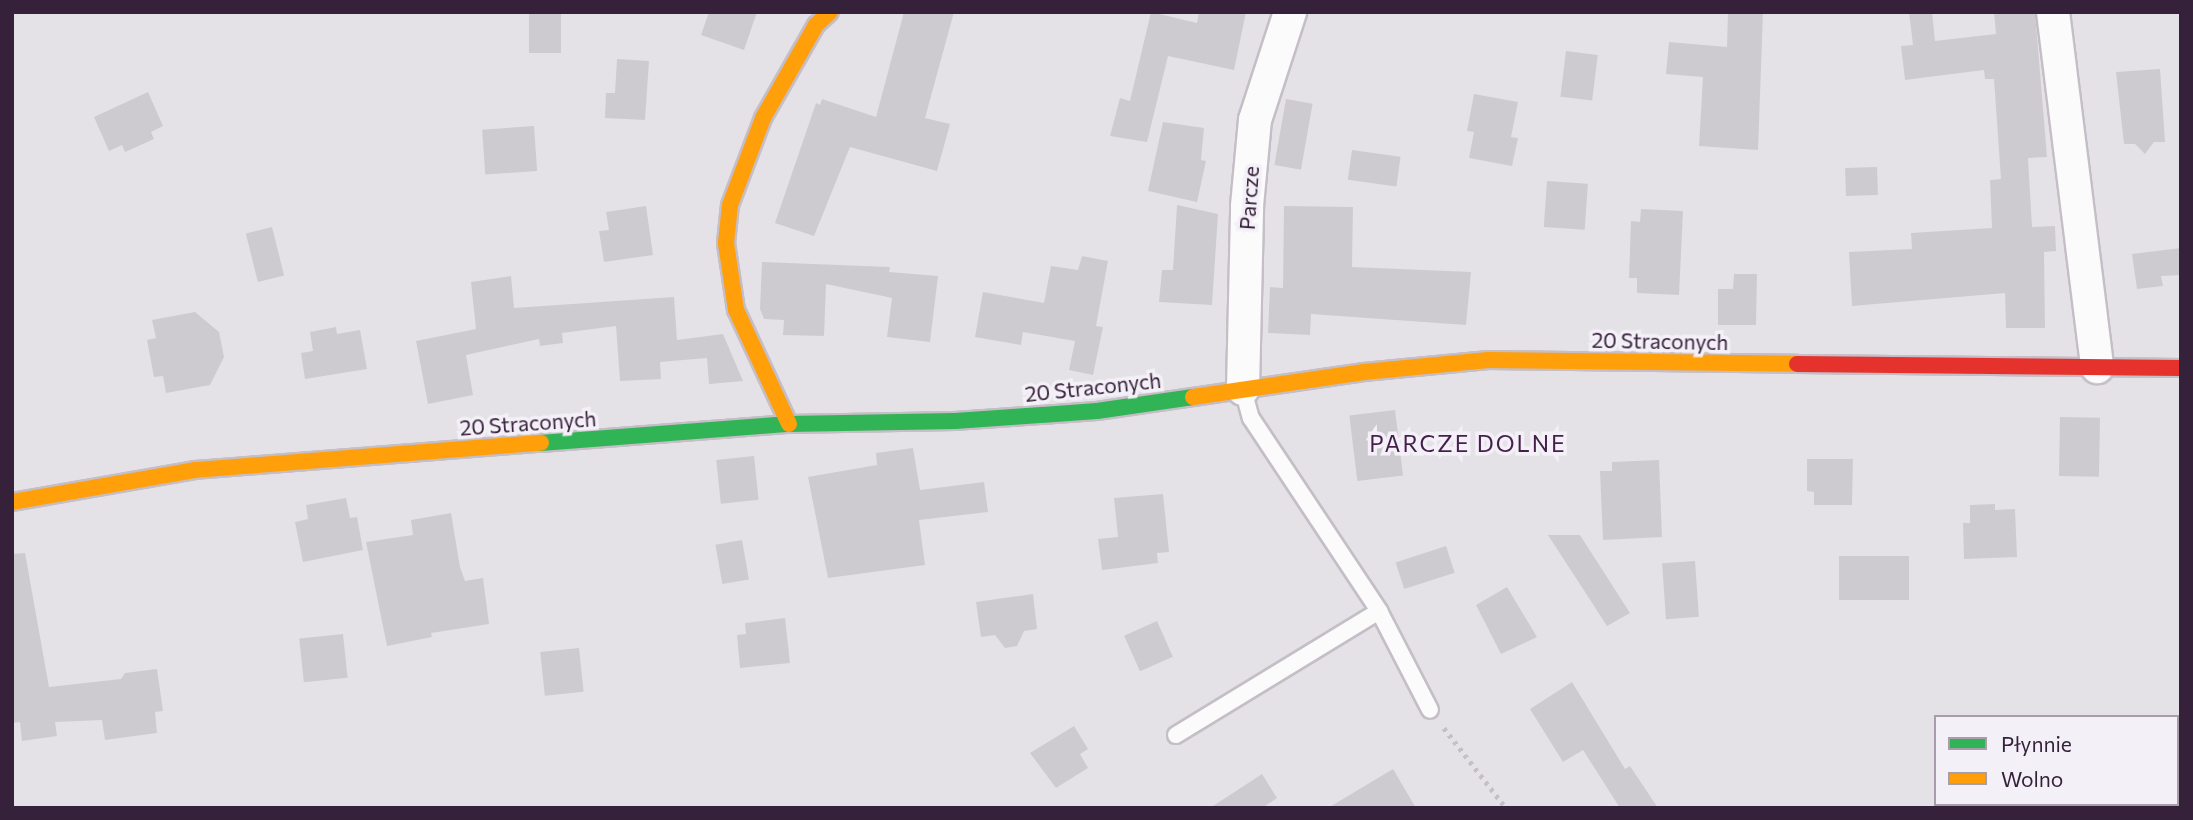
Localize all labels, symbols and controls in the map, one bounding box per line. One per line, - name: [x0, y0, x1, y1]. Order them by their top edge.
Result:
- street label: Parcze: [1234, 165, 1264, 231]
- street label: 20 Straconych: [1591, 327, 1729, 355]
- street label: 20 Straconych: [1024, 367, 1162, 407]
- street label: 20 Straconych: [459, 406, 597, 440]
- district label: PARCZE DOLNE: [1371, 429, 1565, 457]
- legend: [1934, 715, 2179, 806]
- text: Płynnie: [2001, 731, 2072, 756]
- text: Wolno: [2001, 766, 2063, 791]

